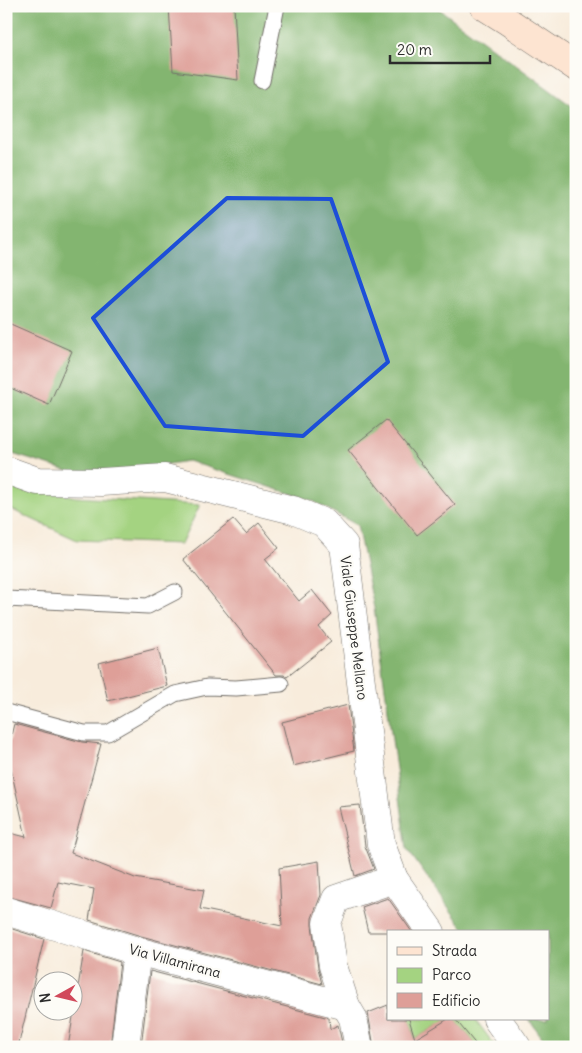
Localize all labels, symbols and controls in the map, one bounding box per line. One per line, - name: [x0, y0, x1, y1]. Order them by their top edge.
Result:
- scale bar: [390, 32, 490, 64]
- text: 20 m: [397, 40, 432, 59]
- street label: Viale Giuseppe Mellano: [336, 555, 372, 701]
- legend: [387, 930, 550, 1020]
- street label: Via Villamirana: [127, 940, 223, 982]
- text: Strada: [432, 941, 477, 960]
- text: Parco: [432, 965, 471, 984]
- north arrow: [32, 970, 82, 1020]
- text: Edificio: [432, 991, 480, 1010]
- text: N: [36, 992, 55, 1004]

